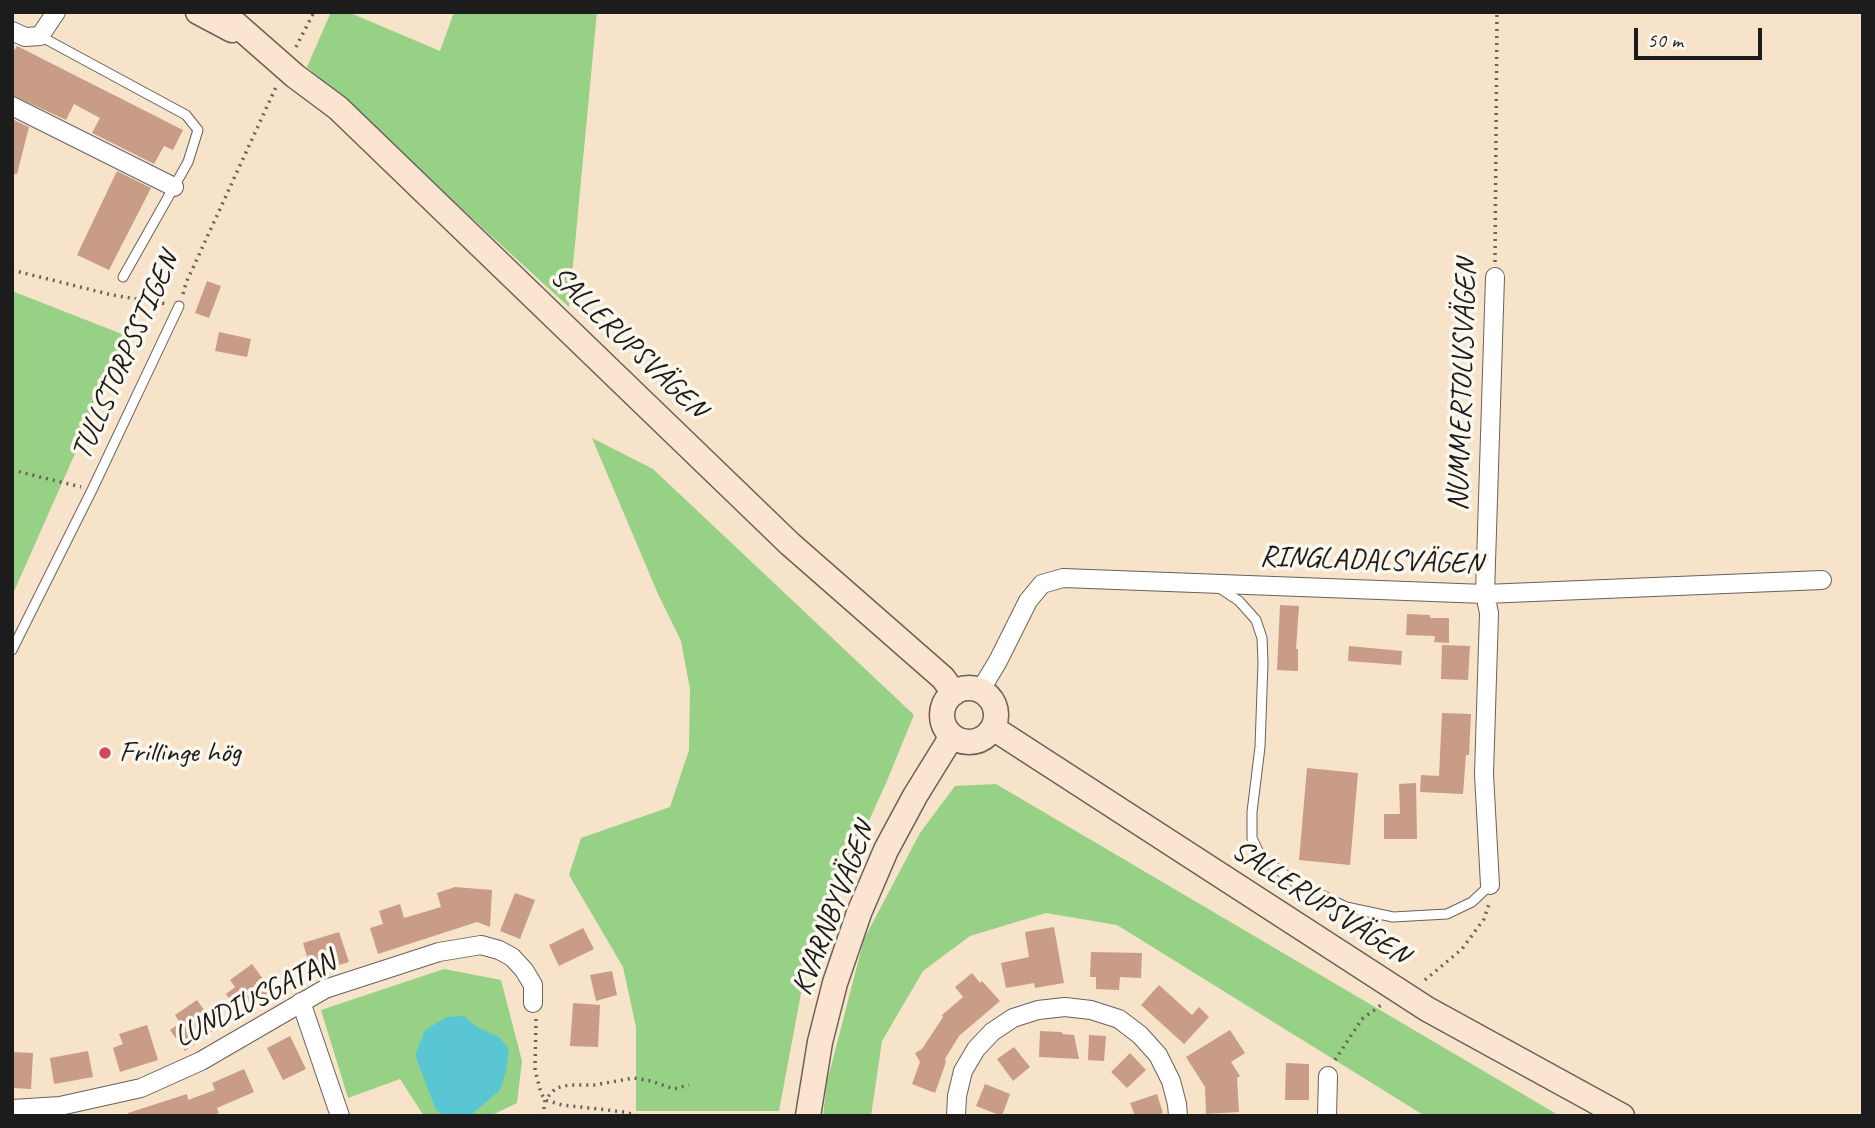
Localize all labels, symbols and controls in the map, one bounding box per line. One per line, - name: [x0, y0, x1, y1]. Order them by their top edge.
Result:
- scale bar: [1637, 14, 1765, 58]
- text: 50 m: [1647, 27, 1683, 53]
- street label: TULLSTORPSSTIGEN: [64, 247, 188, 465]
- street label: SALLERUPSVÄGEN: [542, 259, 714, 427]
- street label: NUMMERTOLVSVÄGEN: [1441, 259, 1485, 511]
- street label: RINGLADALSVÄGEN: [1259, 539, 1483, 583]
- place label: Frillinge hög: [119, 735, 241, 771]
- marker: Frillinge hög: [97, 745, 113, 761]
- street label: KVARNBYVÄGEN: [785, 818, 883, 1000]
- street label: SALLERUPSVÄGEN: [1225, 832, 1415, 974]
- street label: LUNDIUSGATAN: [168, 944, 342, 1056]

